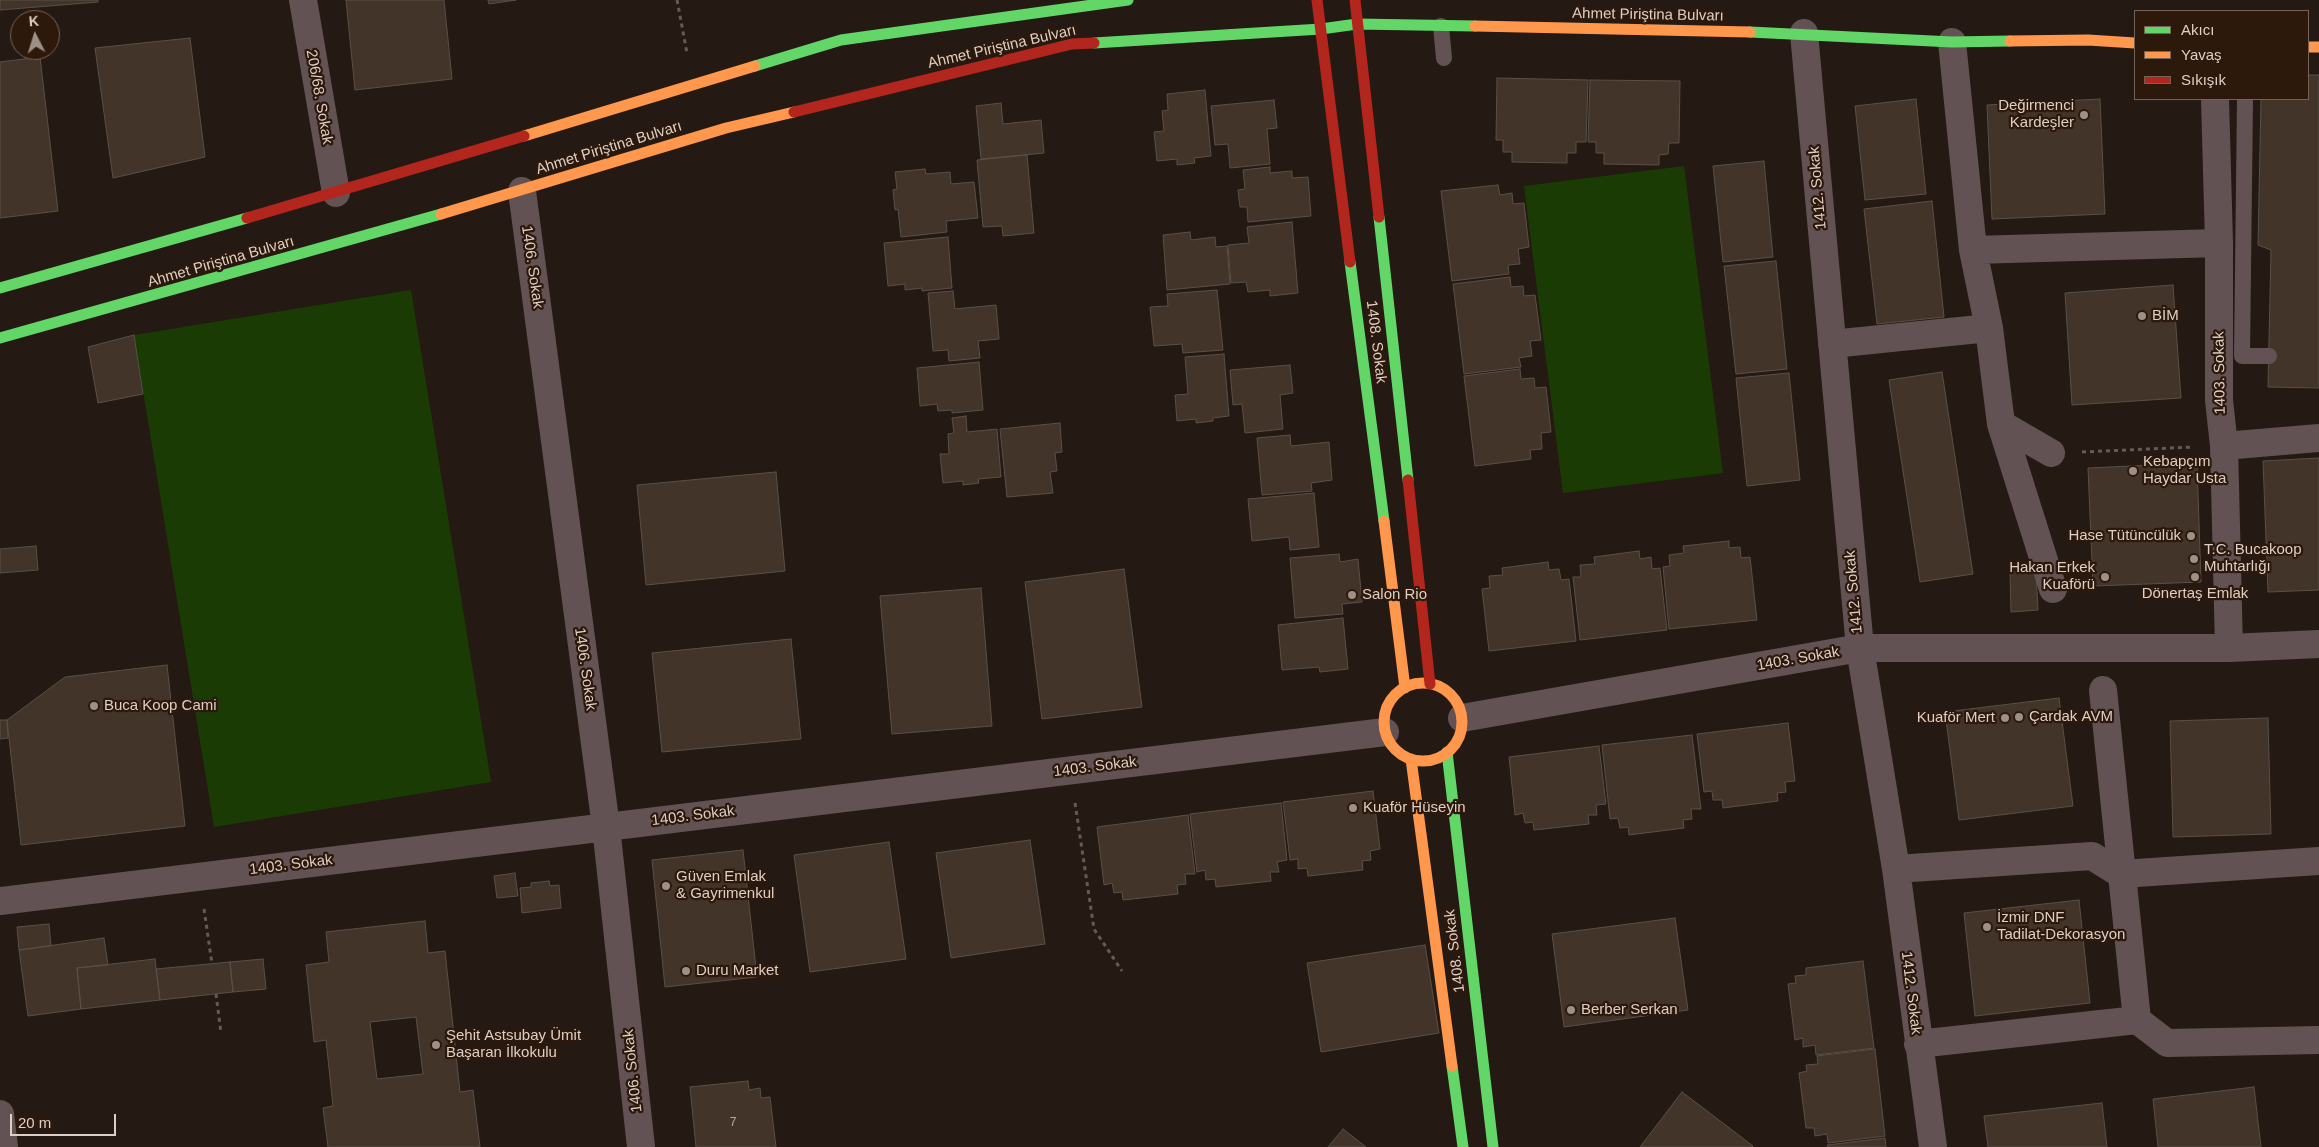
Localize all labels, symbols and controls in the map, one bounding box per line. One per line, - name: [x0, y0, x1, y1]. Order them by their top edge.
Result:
- street label: Ahmet Piriştina Bulvarı: [1572, 5, 1724, 25]
- north arrow: [10, 10, 60, 60]
- legend: [2134, 10, 2309, 100]
- text: K: [28, 13, 40, 29]
- street label: Ahmet Piriştina Bulvarı: [926, 21, 1078, 73]
- text: Akıcı: [2181, 21, 2214, 38]
- text: Yavaş: [2181, 46, 2222, 63]
- street label: 206/68. Sokak: [302, 48, 336, 146]
- text: Sıkışık: [2181, 71, 2226, 88]
- place label: Değirmenci Kardeşler: [1998, 97, 2074, 132]
- marker: Değirmenci Kardeşler: [2078, 109, 2090, 121]
- street label: Ahmet Piriştina Bulvarı: [534, 117, 684, 179]
- street label: 1412. Sokak: [1805, 146, 1831, 230]
- street label: 1406. Sokak: [517, 224, 547, 310]
- street label: Ahmet Piriştina Bulvarı: [146, 232, 296, 292]
- street label: 1408. Sokak: [1362, 300, 1390, 384]
- place label: BİM: [2152, 307, 2179, 325]
- marker: BİM: [2136, 310, 2148, 322]
- street label: 1403. Sokak: [2210, 331, 2230, 415]
- place label: Kebapçım Haydar Usta: [2143, 453, 2226, 488]
- marker: Kebapçım Haydar Usta: [2127, 465, 2139, 477]
- place label: Hase Tütüncülük: [2068, 527, 2181, 545]
- marker: Hase Tütüncülük: [2185, 530, 2197, 542]
- place label: T.C. Bucakoop Muhtarlığı: [2204, 541, 2302, 576]
- street label: 1412. Sokak: [1841, 550, 1867, 634]
- marker: T.C. Bucakoop Muhtarlığı: [2188, 553, 2200, 565]
- place label: Hakan Erkek Kuaförü: [2009, 559, 2095, 594]
- marker: Hakan Erkek Kuaförü: [2099, 571, 2111, 583]
- marker: Dönertaş Emlak: [2189, 571, 2201, 583]
- place label: Dönertaş Emlak: [2142, 585, 2248, 603]
- place label: Salon Rio: [1362, 586, 1427, 604]
- marker: Salon Rio: [1346, 589, 1358, 601]
- street label: 1406. Sokak: [570, 626, 600, 712]
- street label: 1403. Sokak: [1755, 643, 1841, 675]
- place label: Buca Koop Cami: [104, 697, 217, 715]
- marker: Buca Koop Cami: [88, 700, 100, 712]
- place label: Çardak AVM: [2029, 708, 2113, 726]
- place label: Kuaför Mert: [1917, 709, 1995, 727]
- marker: Çardak AVM: [2013, 711, 2025, 723]
- marker: Kuaför Mert: [1999, 712, 2011, 724]
- street label: 1403. Sokak: [1053, 753, 1137, 781]
- place label: Kuaför Hüseyin: [1363, 799, 1466, 817]
- street label: 1403. Sokak: [651, 802, 735, 830]
- marker: Kuaför Hüseyin: [1347, 802, 1359, 814]
- street label: 1403. Sokak: [249, 851, 333, 879]
- place label: Güven Emlak & Gayrimenkul: [676, 868, 774, 903]
- marker: Güven Emlak & Gayrimenkul: [660, 880, 672, 892]
- street label: 1408. Sokak: [1441, 909, 1469, 993]
- place label: İzmir DNF Tadilat-Dekorasyon: [1997, 909, 2125, 944]
- marker: İzmir DNF Tadilat-Dekorasyon: [1981, 921, 1993, 933]
- street label: 1412. Sokak: [1897, 951, 1925, 1035]
- place label: Duru Market: [696, 962, 779, 980]
- marker: Duru Market: [680, 965, 692, 977]
- place label: Berber Serkan: [1581, 1001, 1678, 1019]
- marker: Berber Serkan: [1565, 1004, 1577, 1016]
- place label: Şehit Astsubay Ümit Başaran İlkokulu: [446, 1027, 581, 1062]
- street label: 1406. Sokak: [620, 1029, 646, 1113]
- marker: Şehit Astsubay Ümit Başaran İlkokulu: [430, 1039, 442, 1051]
- scale bar: [12, 1104, 119, 1136]
- text: 20 m: [18, 1114, 51, 1131]
- house number: 7: [730, 1116, 736, 1130]

